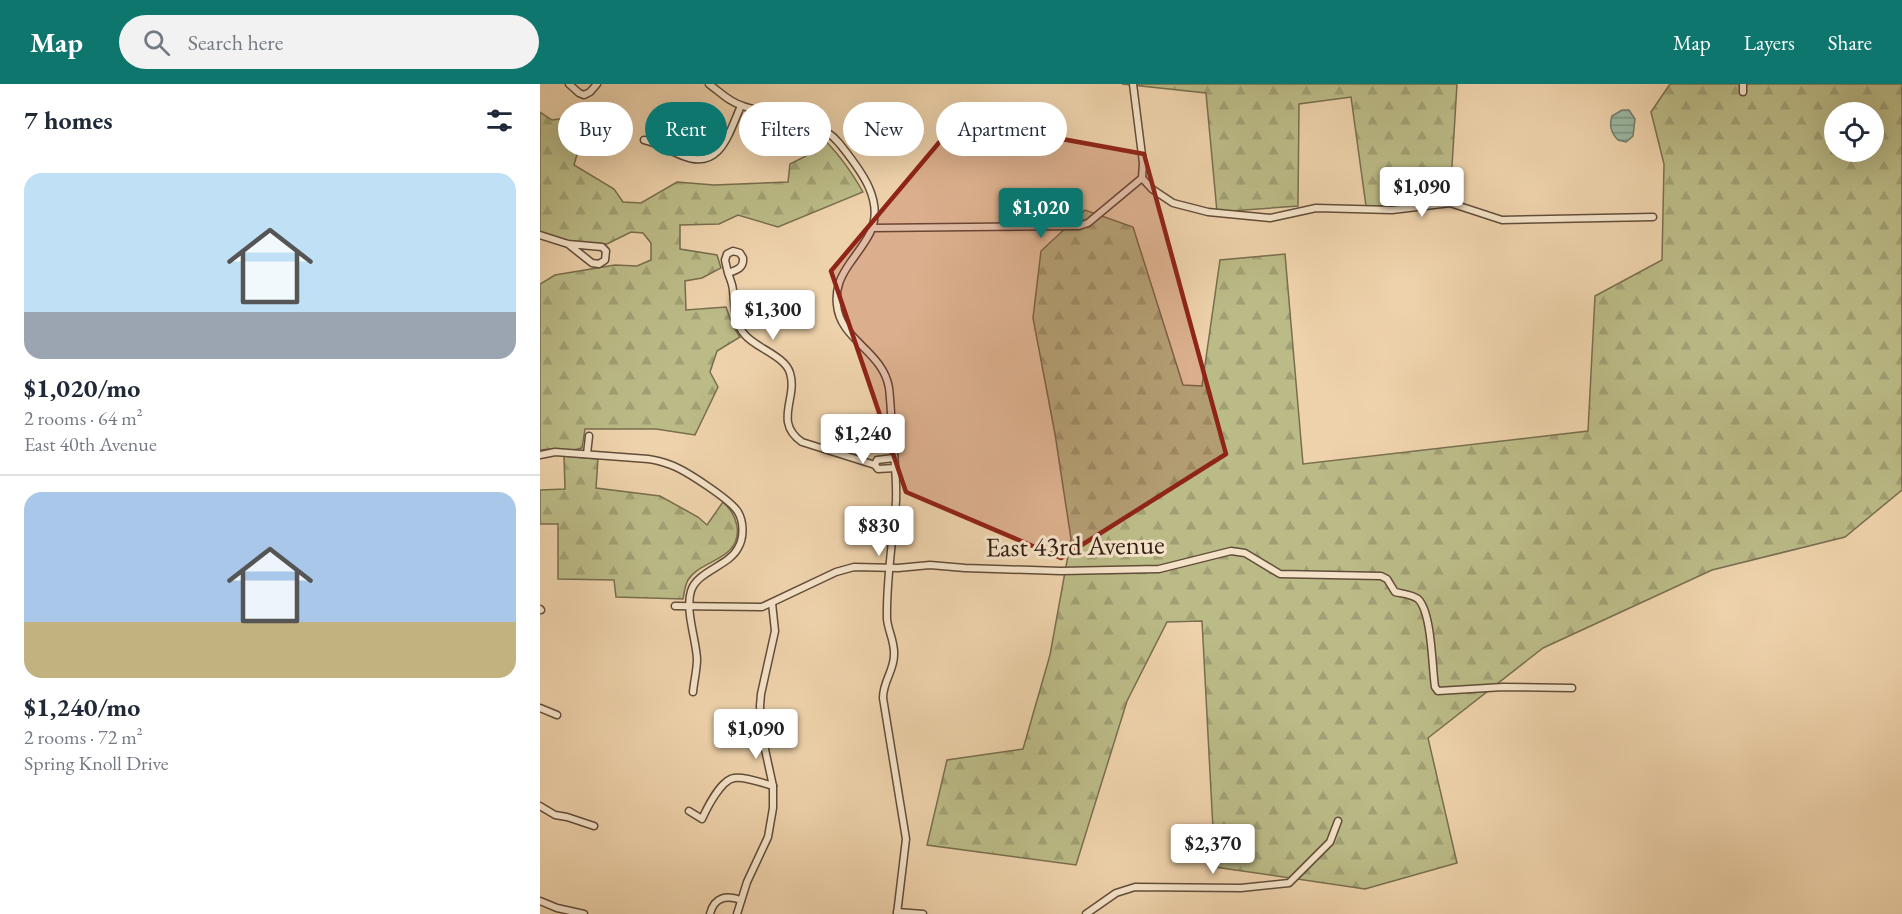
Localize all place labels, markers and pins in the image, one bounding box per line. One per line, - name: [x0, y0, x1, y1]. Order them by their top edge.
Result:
- pin: $1,090: [1373, 167, 1471, 218]
- pin: $1,020: [992, 188, 1090, 239]
- pin: $1,300: [724, 290, 822, 341]
- pin: $1,240: [814, 414, 912, 465]
- pin: $830: [843, 506, 915, 557]
- pin: $1,090: [707, 709, 805, 760]
- pin: $2,370: [1164, 824, 1262, 875]

